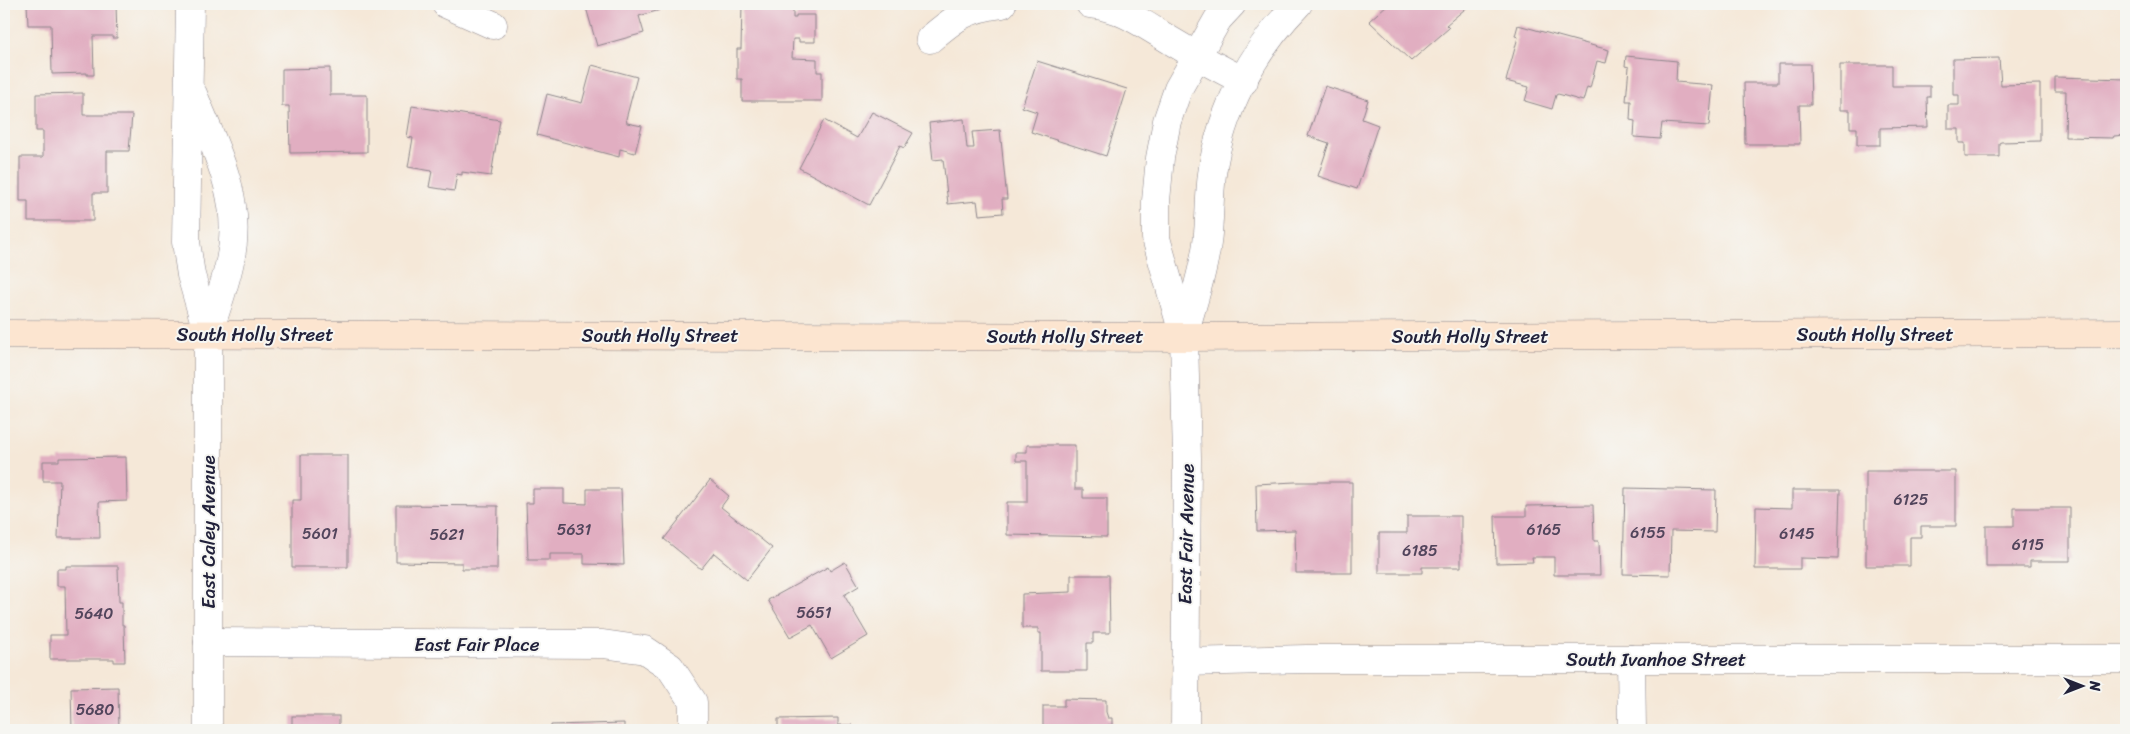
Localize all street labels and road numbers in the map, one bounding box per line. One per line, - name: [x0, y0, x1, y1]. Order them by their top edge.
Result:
- street label: South Holly Street: [177, 318, 333, 351]
- street label: South Holly Street: [1797, 318, 1953, 351]
- street label: South Holly Street: [582, 319, 738, 352]
- street label: South Holly Street: [987, 320, 1143, 353]
- street label: South Holly Street: [1392, 320, 1548, 353]
- street label: East Caley Avenue: [192, 455, 225, 609]
- street label: East Fair Avenue: [1168, 463, 1204, 605]
- street label: East Fair Place: [414, 628, 540, 661]
- street label: South Ivanhoe Street: [1566, 643, 1746, 676]

